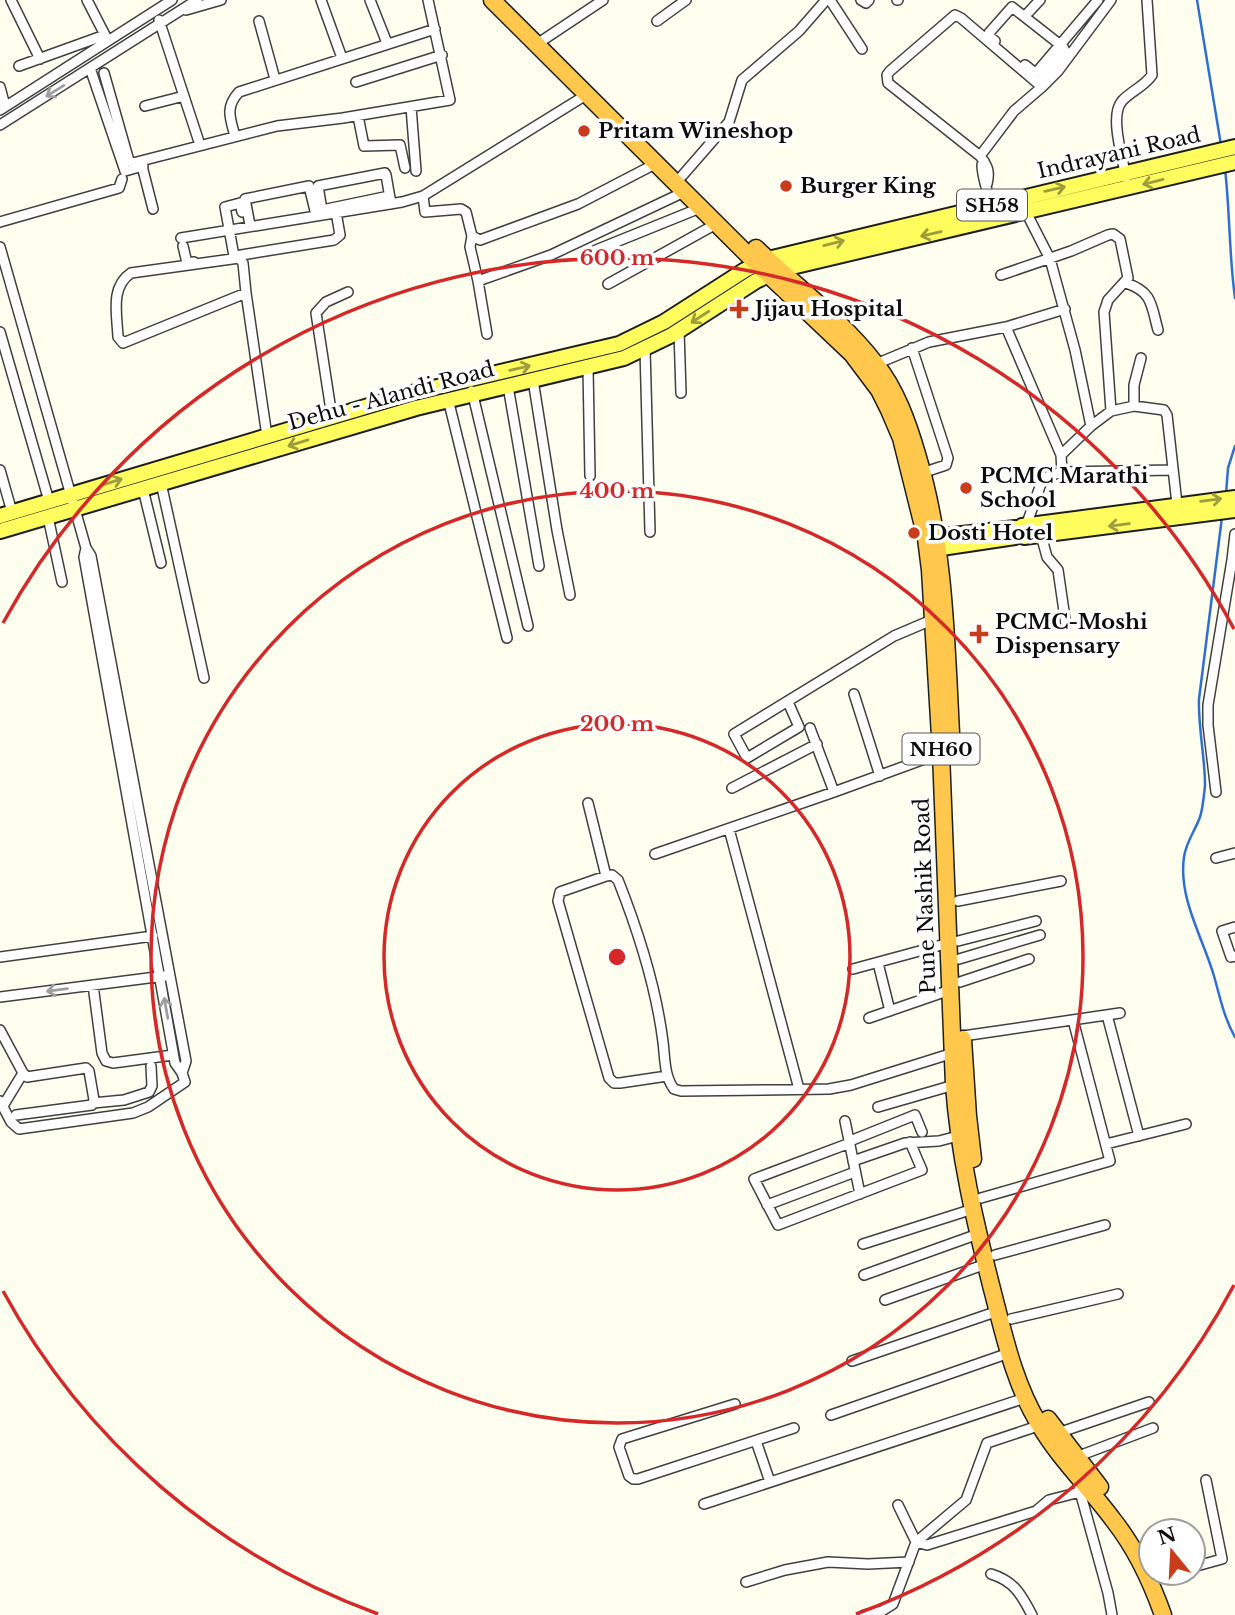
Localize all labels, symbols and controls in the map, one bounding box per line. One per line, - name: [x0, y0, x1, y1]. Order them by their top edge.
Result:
- one-way arrow: [45, 84, 65, 98]
- place label: Pritam Wineshop: [598, 118, 793, 144]
- street label: Indrayani Road: [1035, 122, 1203, 184]
- marker: Pritam Wineshop: [576, 123, 592, 139]
- place label: Burger King: [800, 173, 937, 199]
- one-way arrow: [1142, 176, 1164, 189]
- marker: Burger King: [778, 178, 794, 194]
- one-way arrow: [1043, 182, 1066, 196]
- road number: SH58: [957, 190, 1027, 220]
- one-way arrow: [920, 228, 943, 241]
- one-way arrow: [822, 236, 845, 249]
- text: 600 m: [580, 245, 654, 271]
- place label: Jijau Hospital: [751, 296, 904, 322]
- marker: Jijau Hospital: [729, 299, 749, 319]
- one-way arrow: [690, 311, 710, 325]
- street label: Dehu - Alandi Road: [285, 356, 497, 436]
- one-way arrow: [508, 360, 531, 374]
- one-way arrow: [287, 437, 309, 450]
- place label: PCMC Marathi School: [980, 463, 1149, 513]
- one-way arrow: [101, 475, 123, 488]
- text: 400 m: [580, 478, 654, 504]
- marker: PCMC Marathi School: [958, 480, 974, 496]
- one-way arrow: [1199, 494, 1221, 507]
- one-way arrow: [1108, 519, 1131, 532]
- place label: Dosti Hotel: [928, 520, 1054, 546]
- marker: Dosti Hotel: [906, 525, 922, 541]
- place label: PCMC-Moshi Dispensary: [995, 609, 1148, 659]
- marker: PCMC-Moshi Dispensary: [969, 624, 989, 644]
- text: 200 m: [580, 711, 654, 737]
- road number: NH60: [902, 734, 979, 764]
- street label: Pune Nashik Road: [909, 797, 941, 995]
- centre of rings: [605, 945, 629, 969]
- one-way arrow: [46, 983, 69, 996]
- one-way arrow: [158, 997, 172, 1020]
- north arrow: [1137, 1517, 1207, 1587]
- text: N: [1155, 1523, 1179, 1550]

